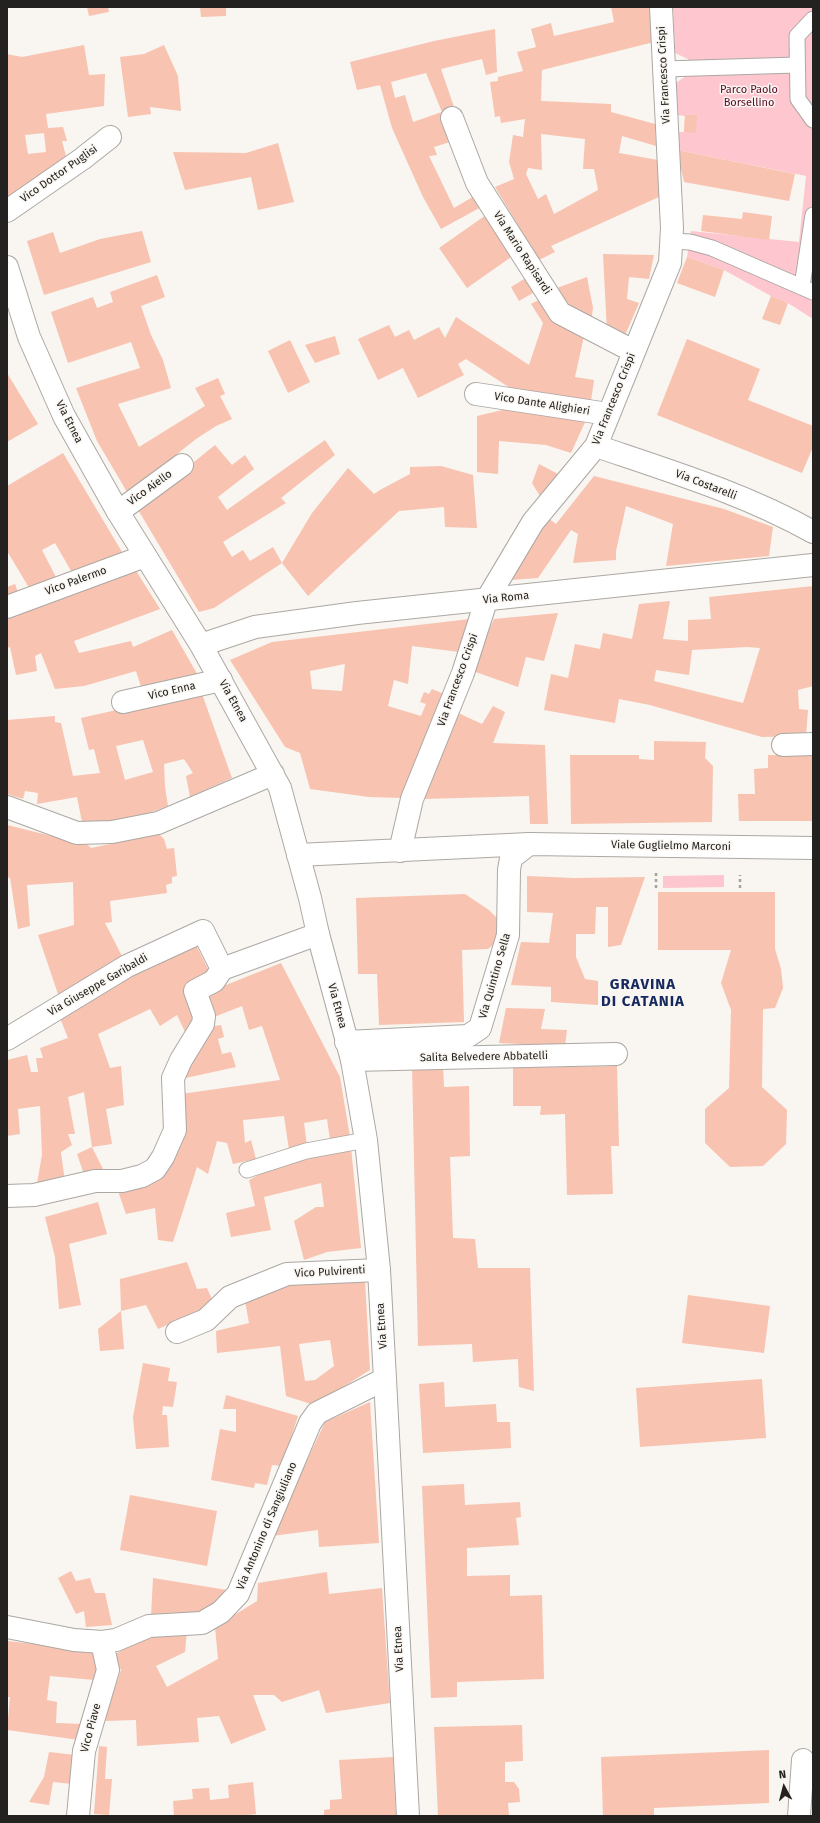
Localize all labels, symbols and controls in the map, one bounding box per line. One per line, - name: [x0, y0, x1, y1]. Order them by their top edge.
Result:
- street label: Via Francesco Crispi: [655, 26, 673, 124]
- park label: Parco Paolo Borsellino: [720, 83, 778, 109]
- street label: Vico Dottor Puglisi: [18, 142, 100, 206]
- street label: Via Mario Rapisardi: [490, 209, 554, 297]
- street label: Via Francesco Crispi: [590, 351, 638, 447]
- street label: Vico Dante Alighieri: [493, 390, 591, 418]
- street label: Via Etnea: [53, 398, 85, 446]
- street label: Vico Aiello: [125, 467, 175, 509]
- street label: Via Costarelli: [673, 467, 739, 503]
- street label: Vico Palermo: [43, 564, 109, 598]
- street label: Via Roma: [482, 589, 530, 607]
- street label: Via Francesco Crispi: [435, 632, 481, 728]
- street label: Via Etnea: [216, 678, 250, 724]
- street label: Vico Enna: [147, 679, 197, 703]
- street label: Viale Guglielmo Marconi: [611, 838, 731, 854]
- street label: Via Quintino Sella: [476, 931, 514, 1021]
- street label: Via Giuseppe Garibaldi: [46, 951, 150, 1019]
- district label: GRAVINA DI CATANIA: [601, 976, 685, 1011]
- street label: Via Etnea: [325, 982, 349, 1030]
- street label: Salita Belvedere Abbatelli: [420, 1049, 548, 1065]
- street label: Vico Pulvirenti: [294, 1264, 366, 1280]
- street label: Via Etnea: [374, 1303, 390, 1349]
- street label: Via Antonino di Sangiuliano: [234, 1460, 300, 1592]
- street label: Via Etnea: [391, 1626, 407, 1672]
- street label: Vico Piave: [78, 1702, 104, 1754]
- north arrow: [764, 1767, 804, 1807]
- text: N: [778, 1768, 787, 1781]

